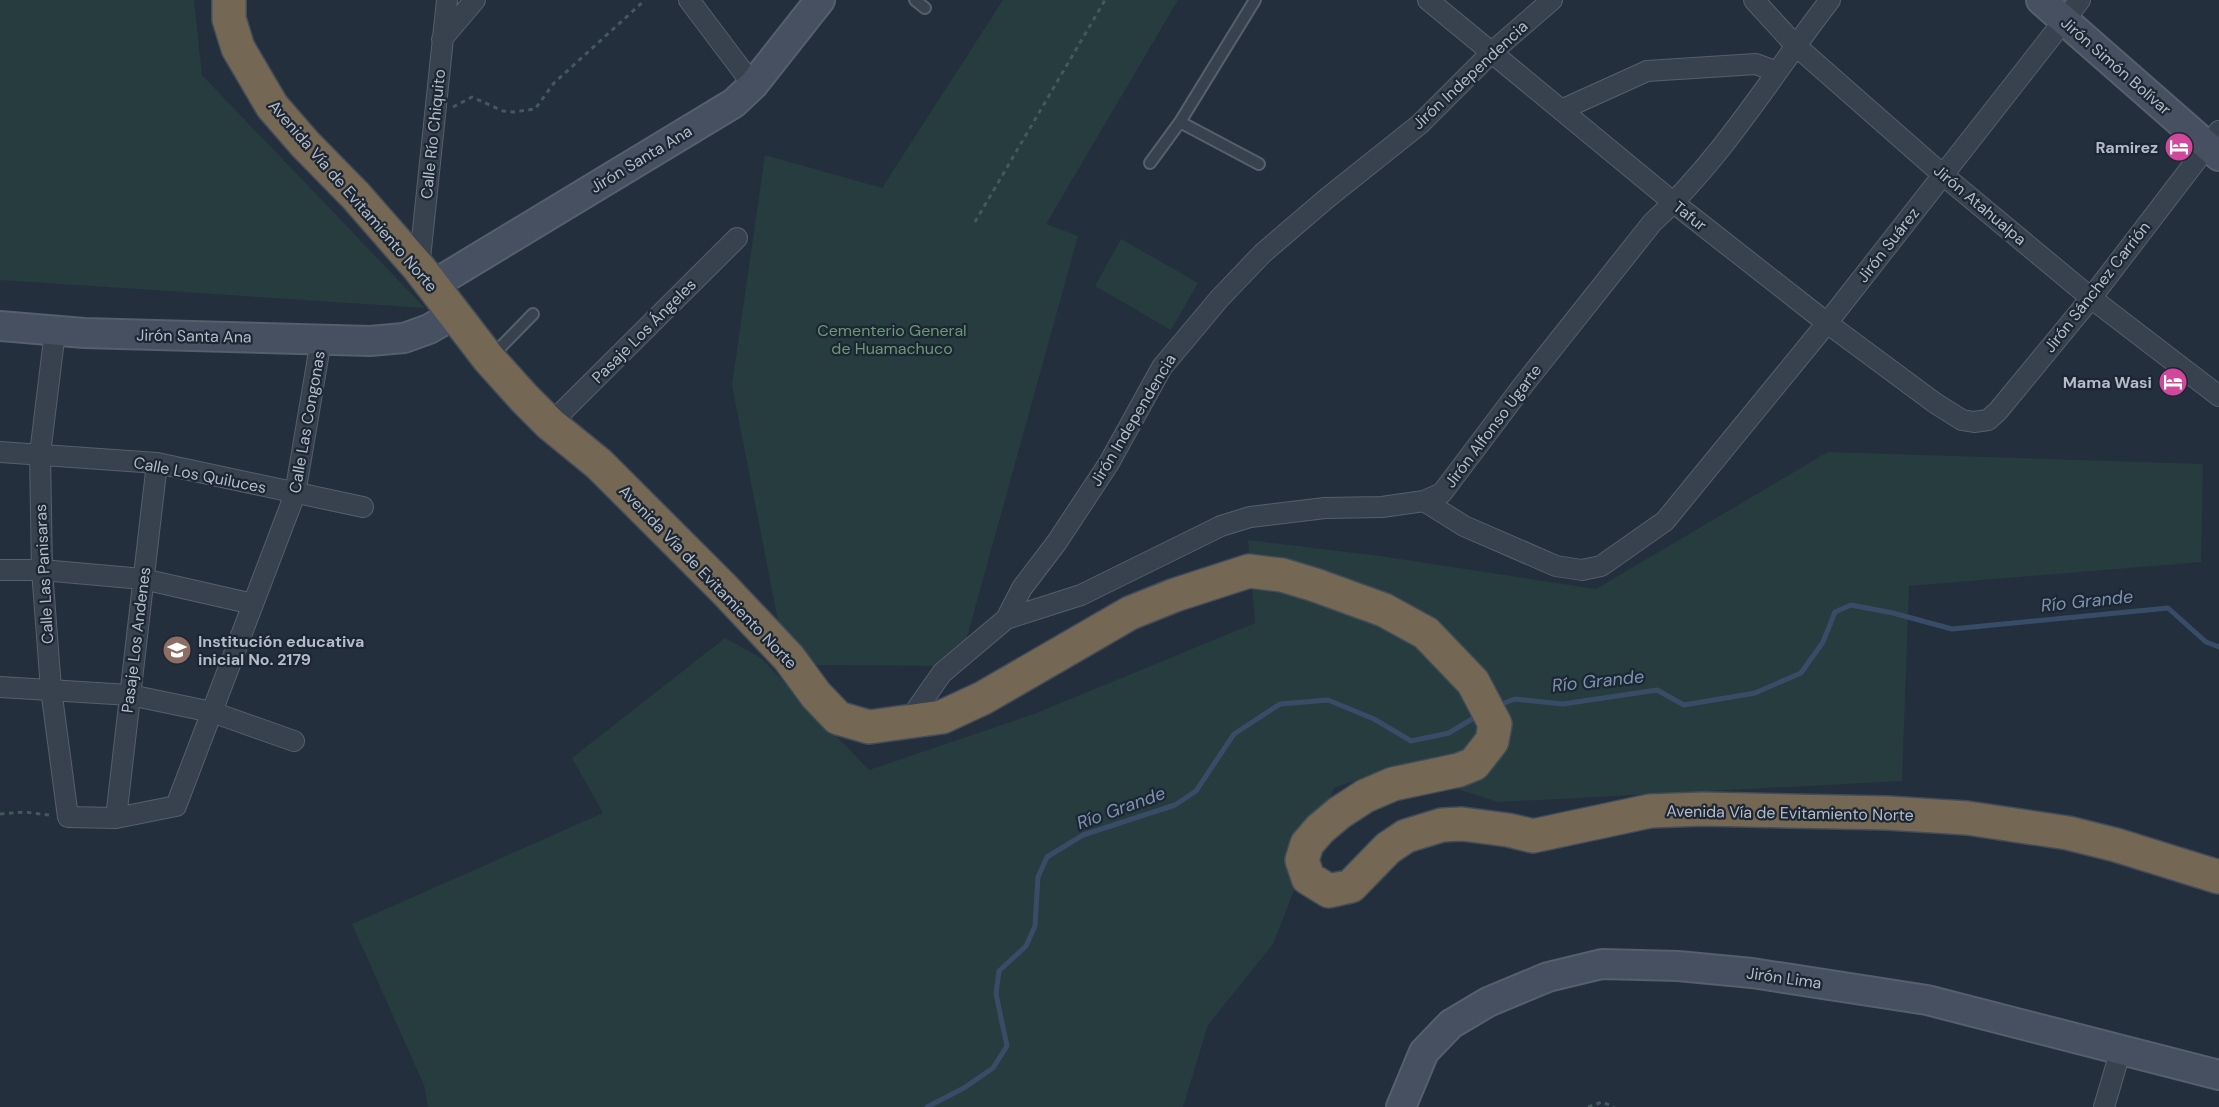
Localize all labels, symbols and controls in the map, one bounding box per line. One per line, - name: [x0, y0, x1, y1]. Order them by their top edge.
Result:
- street label: Jirón Simón Bolívar: [2056, 12, 2176, 120]
- street label: Jirón Independencia: [1408, 16, 1532, 134]
- street label: Calle Río Chiquito: [416, 68, 450, 200]
- street label: Avenida Vía de Evitamiento Norte: [264, 96, 442, 296]
- street label: Jirón Santa Ana: [586, 120, 696, 198]
- hotel icon: Ramirez: [2163, 131, 2195, 163]
- place label: Ramirez: [2096, 137, 2158, 158]
- street label: Jirón Atahualpa: [1929, 160, 2031, 250]
- street label: Tafur: [1669, 196, 1711, 236]
- street label: Jirón Suárez: [1852, 203, 1924, 287]
- street label: Jirón Sánchez Carrión: [2039, 217, 2155, 357]
- street label: Pasaje Los Ángeles: [587, 274, 701, 388]
- park label: Cementerio General de Huamachuco: [817, 320, 967, 359]
- street label: Jirón Santa Ana: [136, 324, 252, 348]
- street label: Calle Las Congonas: [284, 349, 330, 495]
- street label: Jirón Independencia: [1085, 350, 1181, 490]
- street label: Jirón Alfonso Ugarte: [1440, 360, 1546, 492]
- hotel icon: Mama Wasi: [2157, 366, 2189, 398]
- place label: Mama Wasi: [2063, 372, 2152, 393]
- street label: Calle Los Quiluces: [132, 452, 268, 498]
- street label: Avenida Vía de Evitamiento Norte: [614, 481, 802, 673]
- street label: Calle Las Panisaras: [30, 503, 58, 645]
- street label: Pasaje Los Andenes: [117, 566, 155, 714]
- water label: Río Grande: [2040, 584, 2134, 618]
- place label: Institución educativa inicial No. 2179: [198, 631, 364, 670]
- school or university icon: Institución educativa inicial No. 2179: [161, 634, 193, 666]
- water label: Río Grande: [1551, 664, 1645, 698]
- water label: Río Grande: [1073, 781, 1169, 835]
- street label: Avenida Vía de Evitamiento Norte: [1666, 800, 1914, 826]
- street label: Jirón Lima: [1745, 962, 1823, 994]

